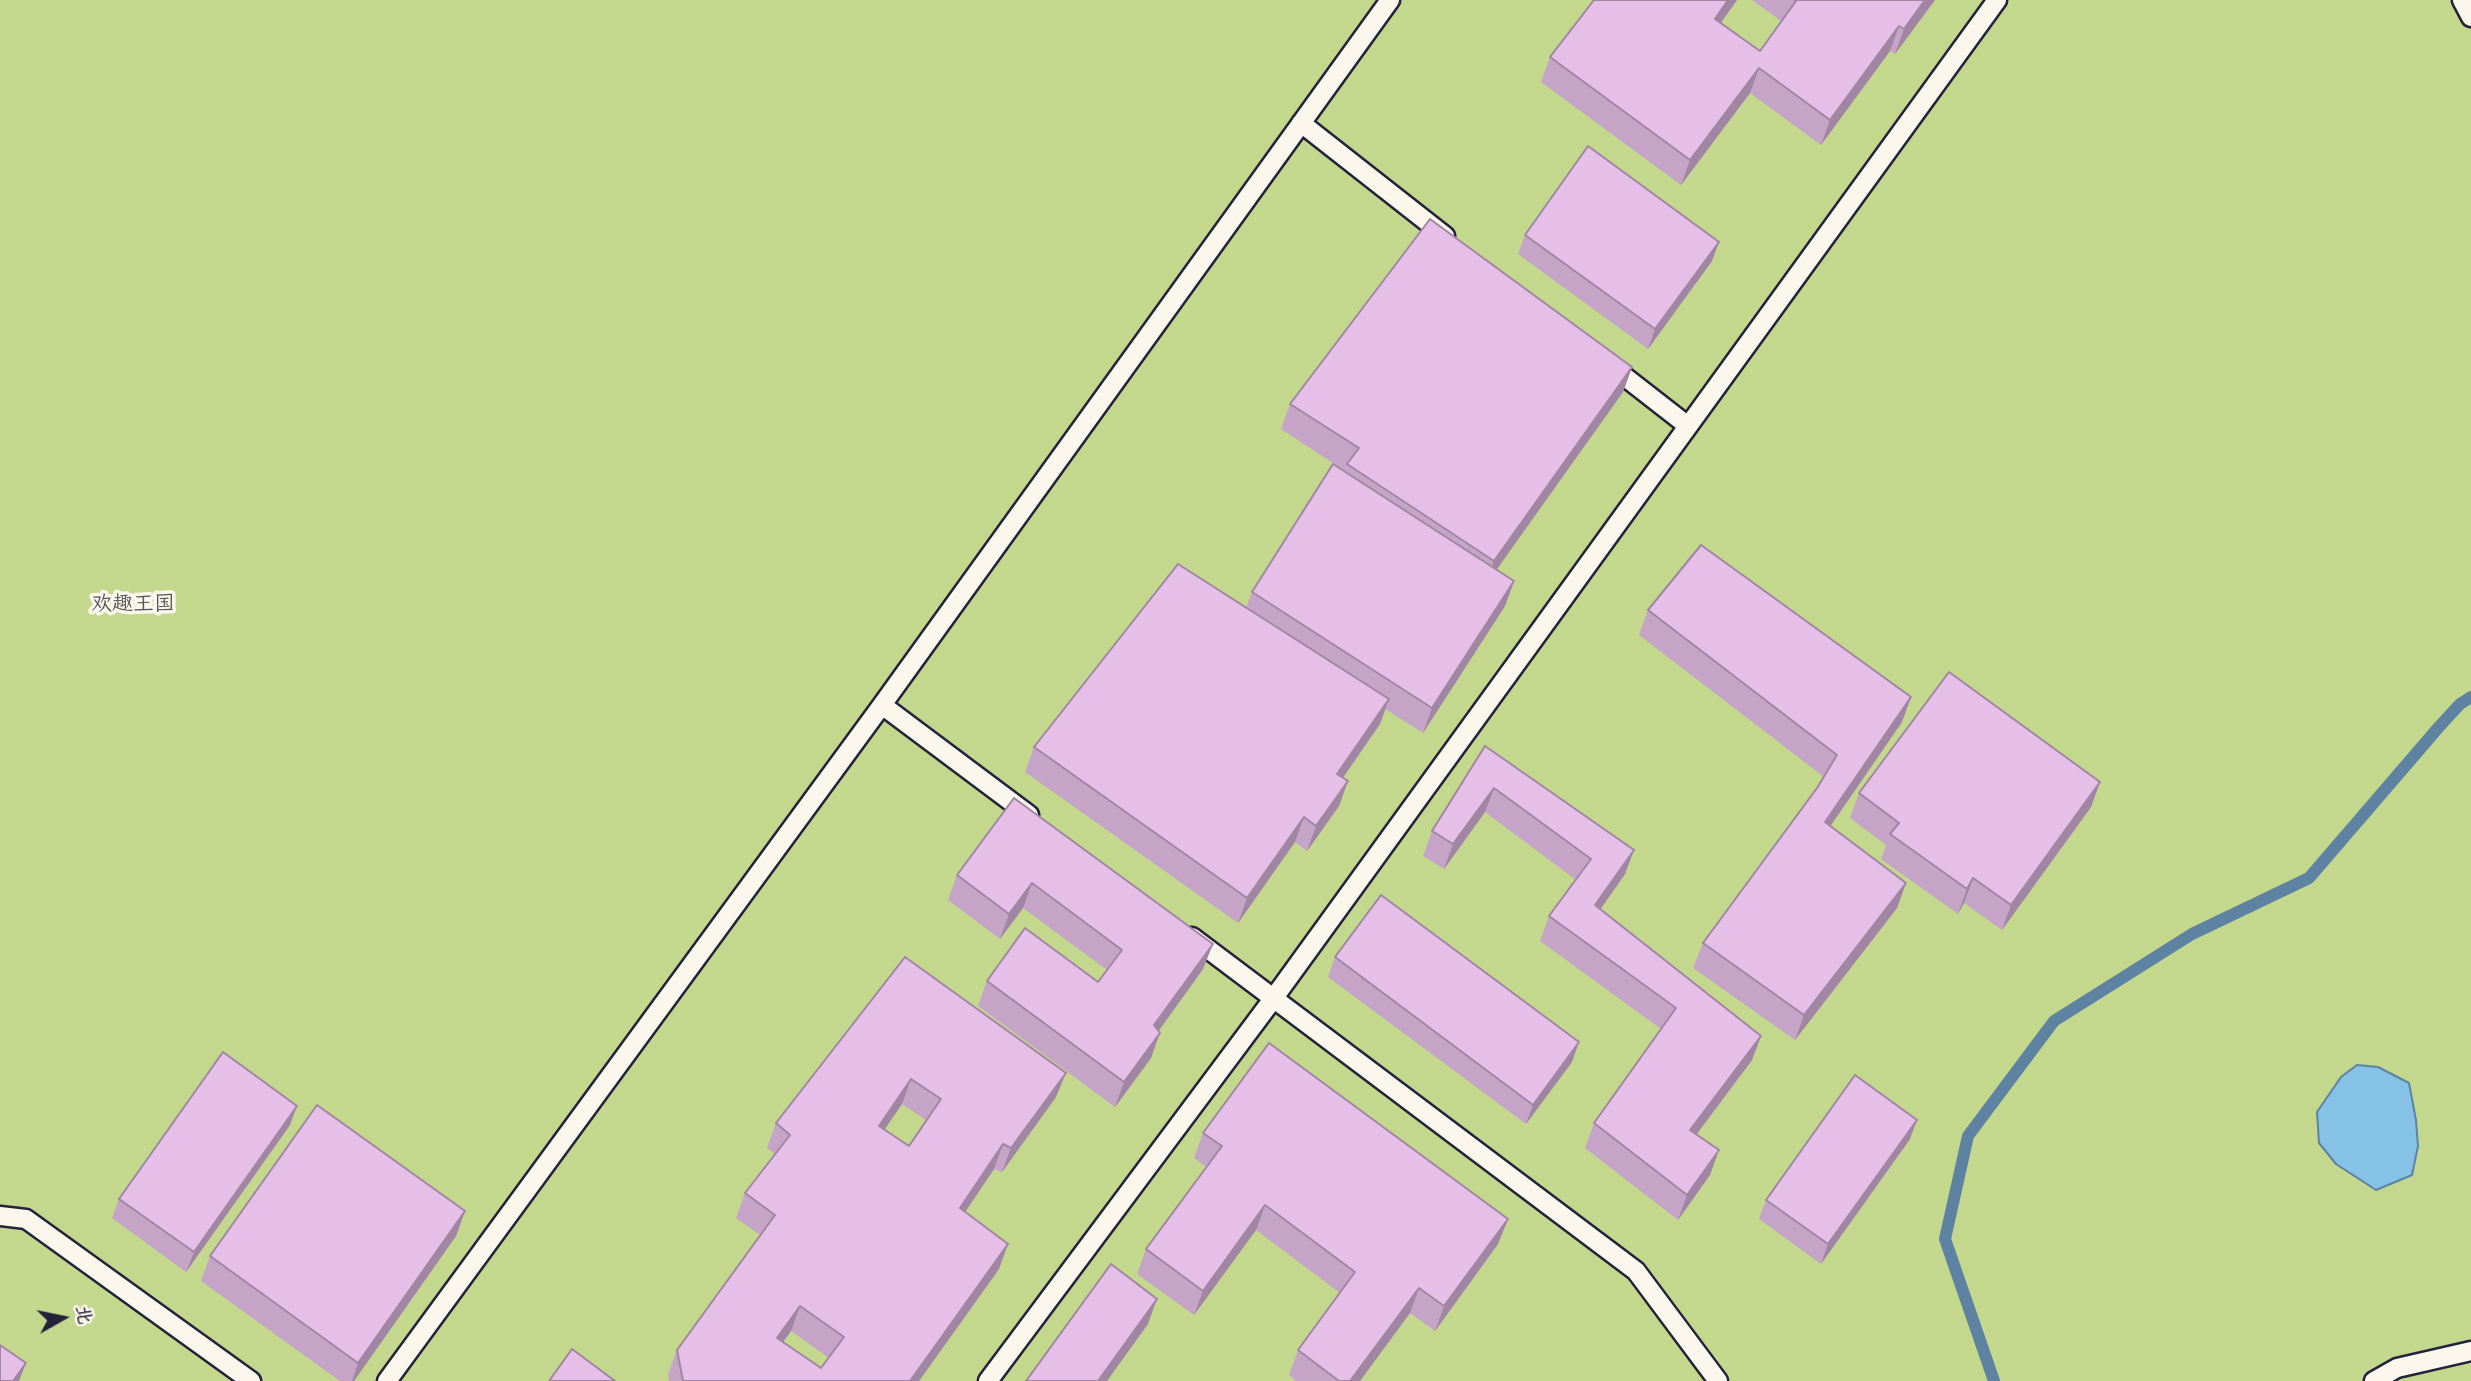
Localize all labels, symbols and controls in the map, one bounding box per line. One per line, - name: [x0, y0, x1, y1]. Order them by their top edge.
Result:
- park label: 欢趣王国: [91, 592, 175, 618]
- north arrow: [28, 1283, 98, 1353]
- text: 北: [70, 1303, 98, 1326]

